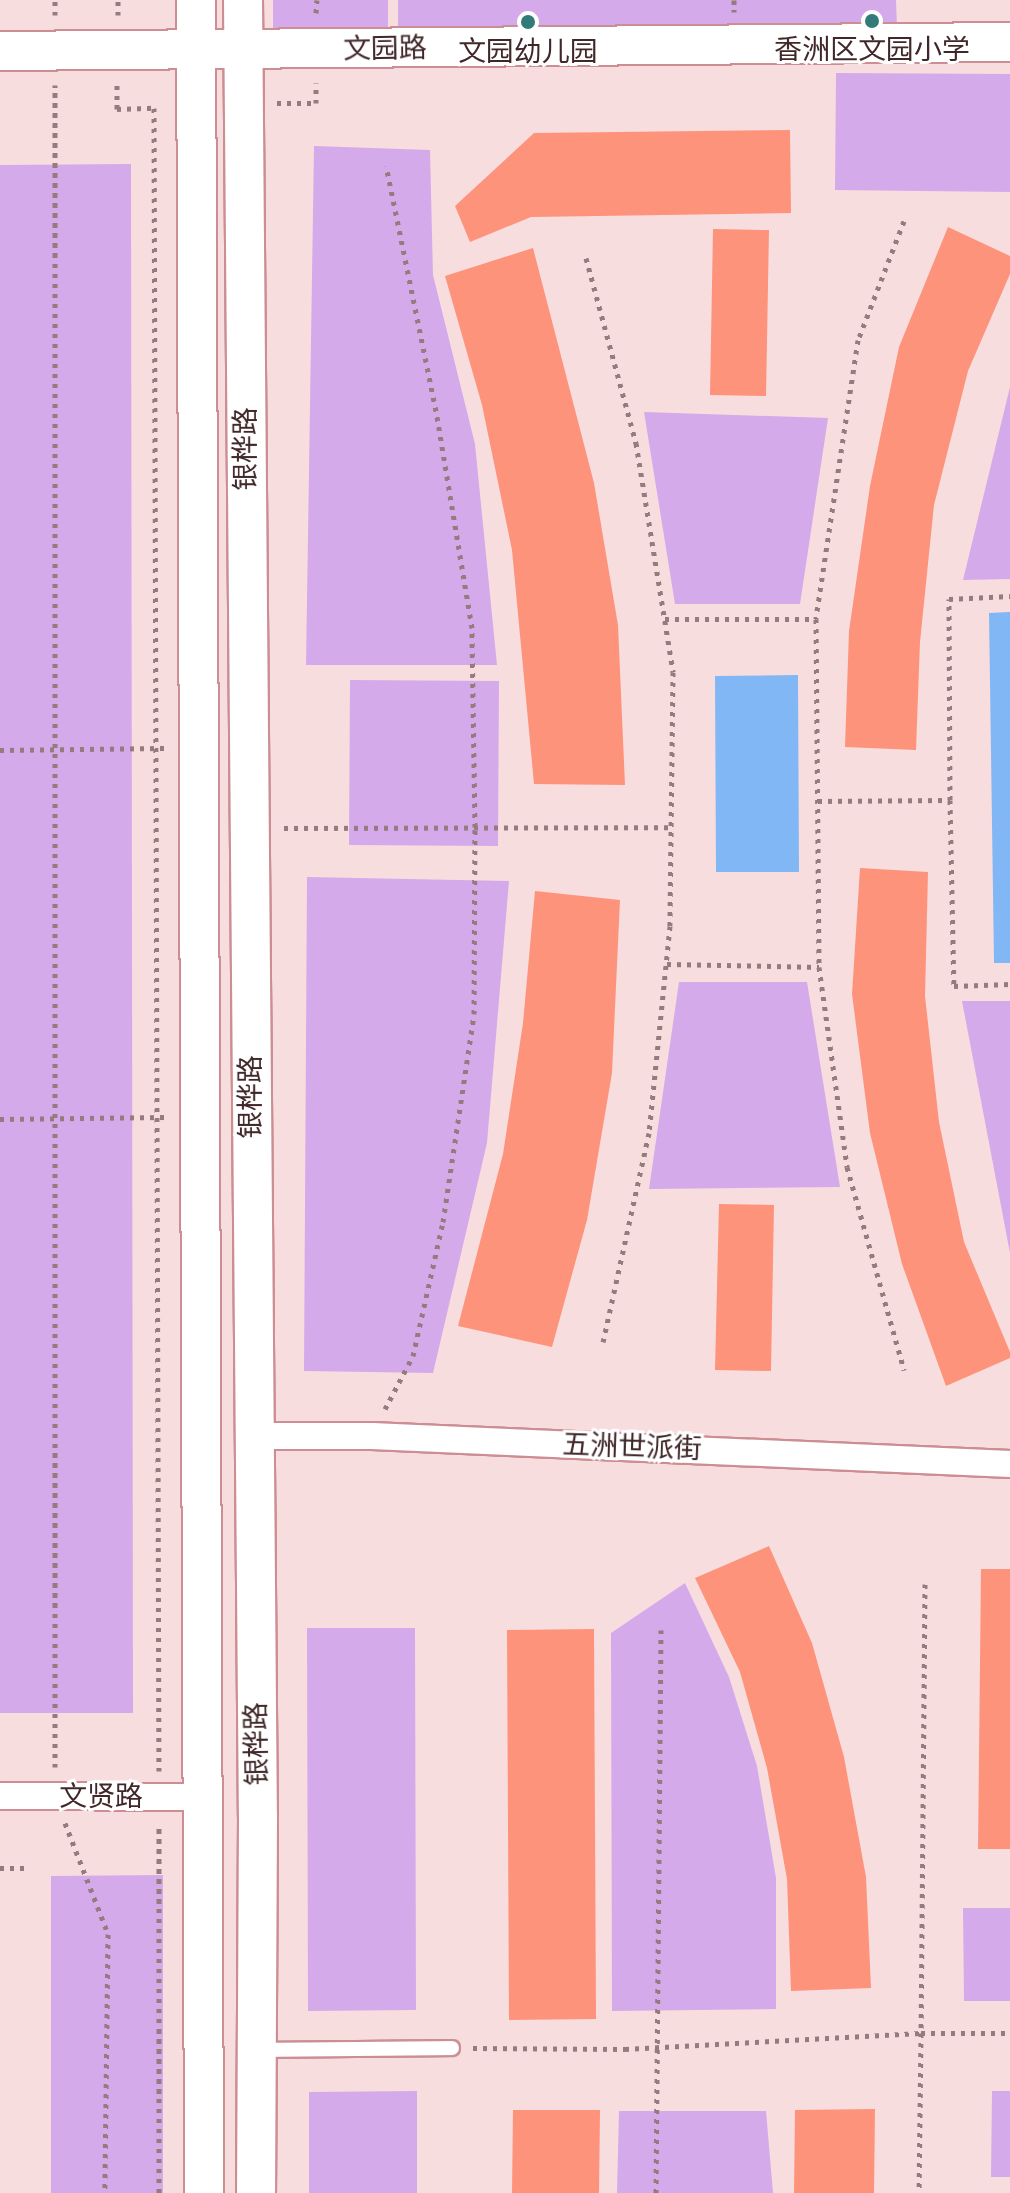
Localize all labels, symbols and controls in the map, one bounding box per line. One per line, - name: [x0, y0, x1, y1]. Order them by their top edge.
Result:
- marker: 香洲区文园小学: [863, 12, 881, 30]
- marker: 文园幼儿园: [519, 13, 537, 31]
- street label: 文园路: [343, 31, 427, 67]
- place label: 香洲区文园小学: [774, 33, 970, 67]
- place label: 文园幼儿园: [458, 35, 598, 69]
- street label: 银桦路: [229, 407, 263, 491]
- street label: 银桦路: [234, 1055, 268, 1139]
- street label: 五洲世派街: [561, 1428, 703, 1466]
- street label: 银桦路: [239, 1702, 275, 1786]
- street label: 文贤路: [59, 1780, 143, 1814]

